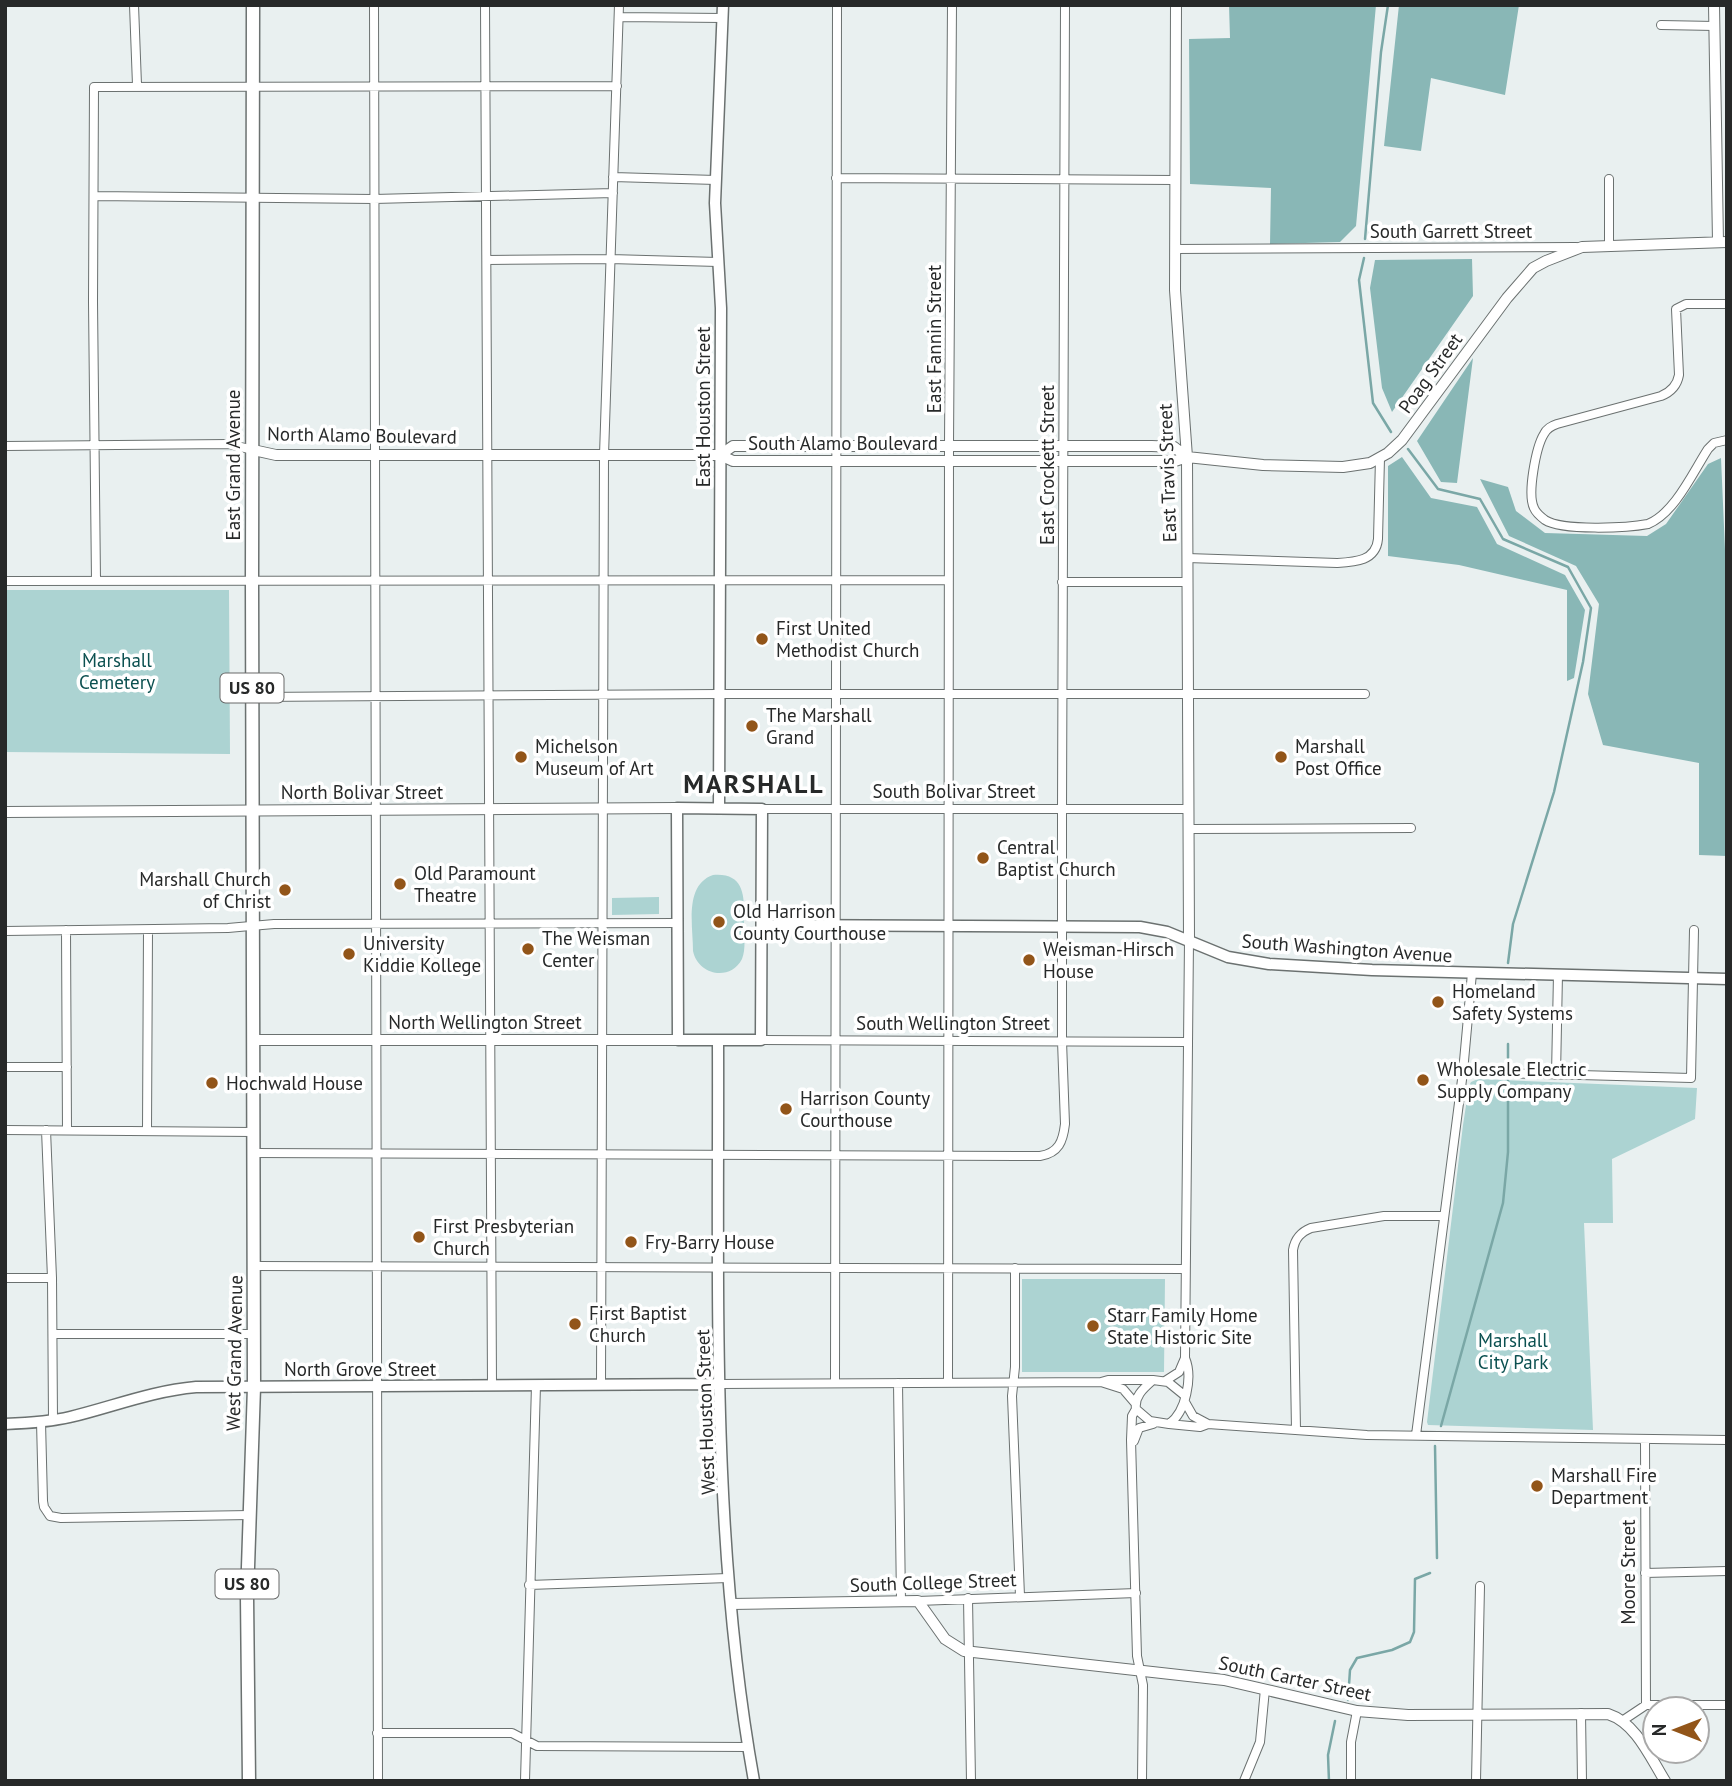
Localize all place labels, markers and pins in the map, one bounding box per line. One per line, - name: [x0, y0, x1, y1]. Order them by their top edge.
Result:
- place label: First United Methodist Church: [776, 616, 919, 662]
- marker: First United Methodist Church: [754, 631, 770, 647]
- place label: The Marshall Grand: [766, 703, 872, 749]
- marker: The Marshall Grand: [744, 718, 760, 734]
- place label: Michelson Museum of Art: [535, 734, 654, 780]
- place label: Marshall Post Office: [1295, 734, 1382, 780]
- marker: Michelson Museum of Art: [513, 749, 529, 765]
- marker: Marshall Post Office: [1273, 749, 1289, 765]
- place label: Central Baptist Church: [997, 835, 1116, 881]
- marker: Central Baptist Church: [975, 850, 991, 866]
- place label: Old Paramount Theatre: [414, 861, 536, 907]
- place label: Marshall Church of Christ: [139, 867, 272, 913]
- marker: Old Paramount Theatre: [392, 876, 408, 892]
- marker: Marshall Church of Christ: [277, 882, 293, 898]
- place label: Old Harrison County Courthouse: [733, 899, 886, 945]
- marker: Old Harrison County Courthouse: [711, 914, 727, 930]
- place label: The Weisman Center: [542, 926, 650, 972]
- place label: University Kiddie Kollege: [363, 931, 481, 977]
- place label: Weisman-Hirsch House: [1043, 937, 1174, 983]
- marker: The Weisman Center: [520, 941, 536, 957]
- marker: University Kiddie Kollege: [341, 946, 357, 962]
- marker: Weisman-Hirsch House: [1021, 952, 1037, 968]
- place label: Homeland Safety Systems: [1452, 979, 1573, 1025]
- marker: Homeland Safety Systems: [1430, 994, 1446, 1010]
- place label: Wholesale Electric Supply Company: [1437, 1057, 1587, 1103]
- place label: Hochwald House: [226, 1071, 363, 1095]
- marker: Wholesale Electric Supply Company: [1415, 1072, 1431, 1088]
- marker: Hochwald House: [204, 1075, 220, 1091]
- place label: Harrison County Courthouse: [800, 1086, 930, 1132]
- marker: Harrison County Courthouse: [778, 1101, 794, 1117]
- place label: First Presbyterian Church: [433, 1214, 574, 1260]
- marker: First Presbyterian Church: [411, 1229, 427, 1245]
- place label: Fry-Barry House: [645, 1230, 775, 1254]
- marker: Fry-Barry House: [623, 1234, 639, 1250]
- place label: First Baptist Church: [589, 1301, 687, 1347]
- place label: Starr Family Home State Historic Site: [1107, 1303, 1258, 1349]
- marker: First Baptist Church: [567, 1316, 583, 1332]
- marker: Starr Family Home State Historic Site: [1085, 1318, 1101, 1334]
- place label: Marshall Fire Department: [1551, 1463, 1657, 1509]
- marker: Marshall Fire Department: [1529, 1478, 1545, 1494]

